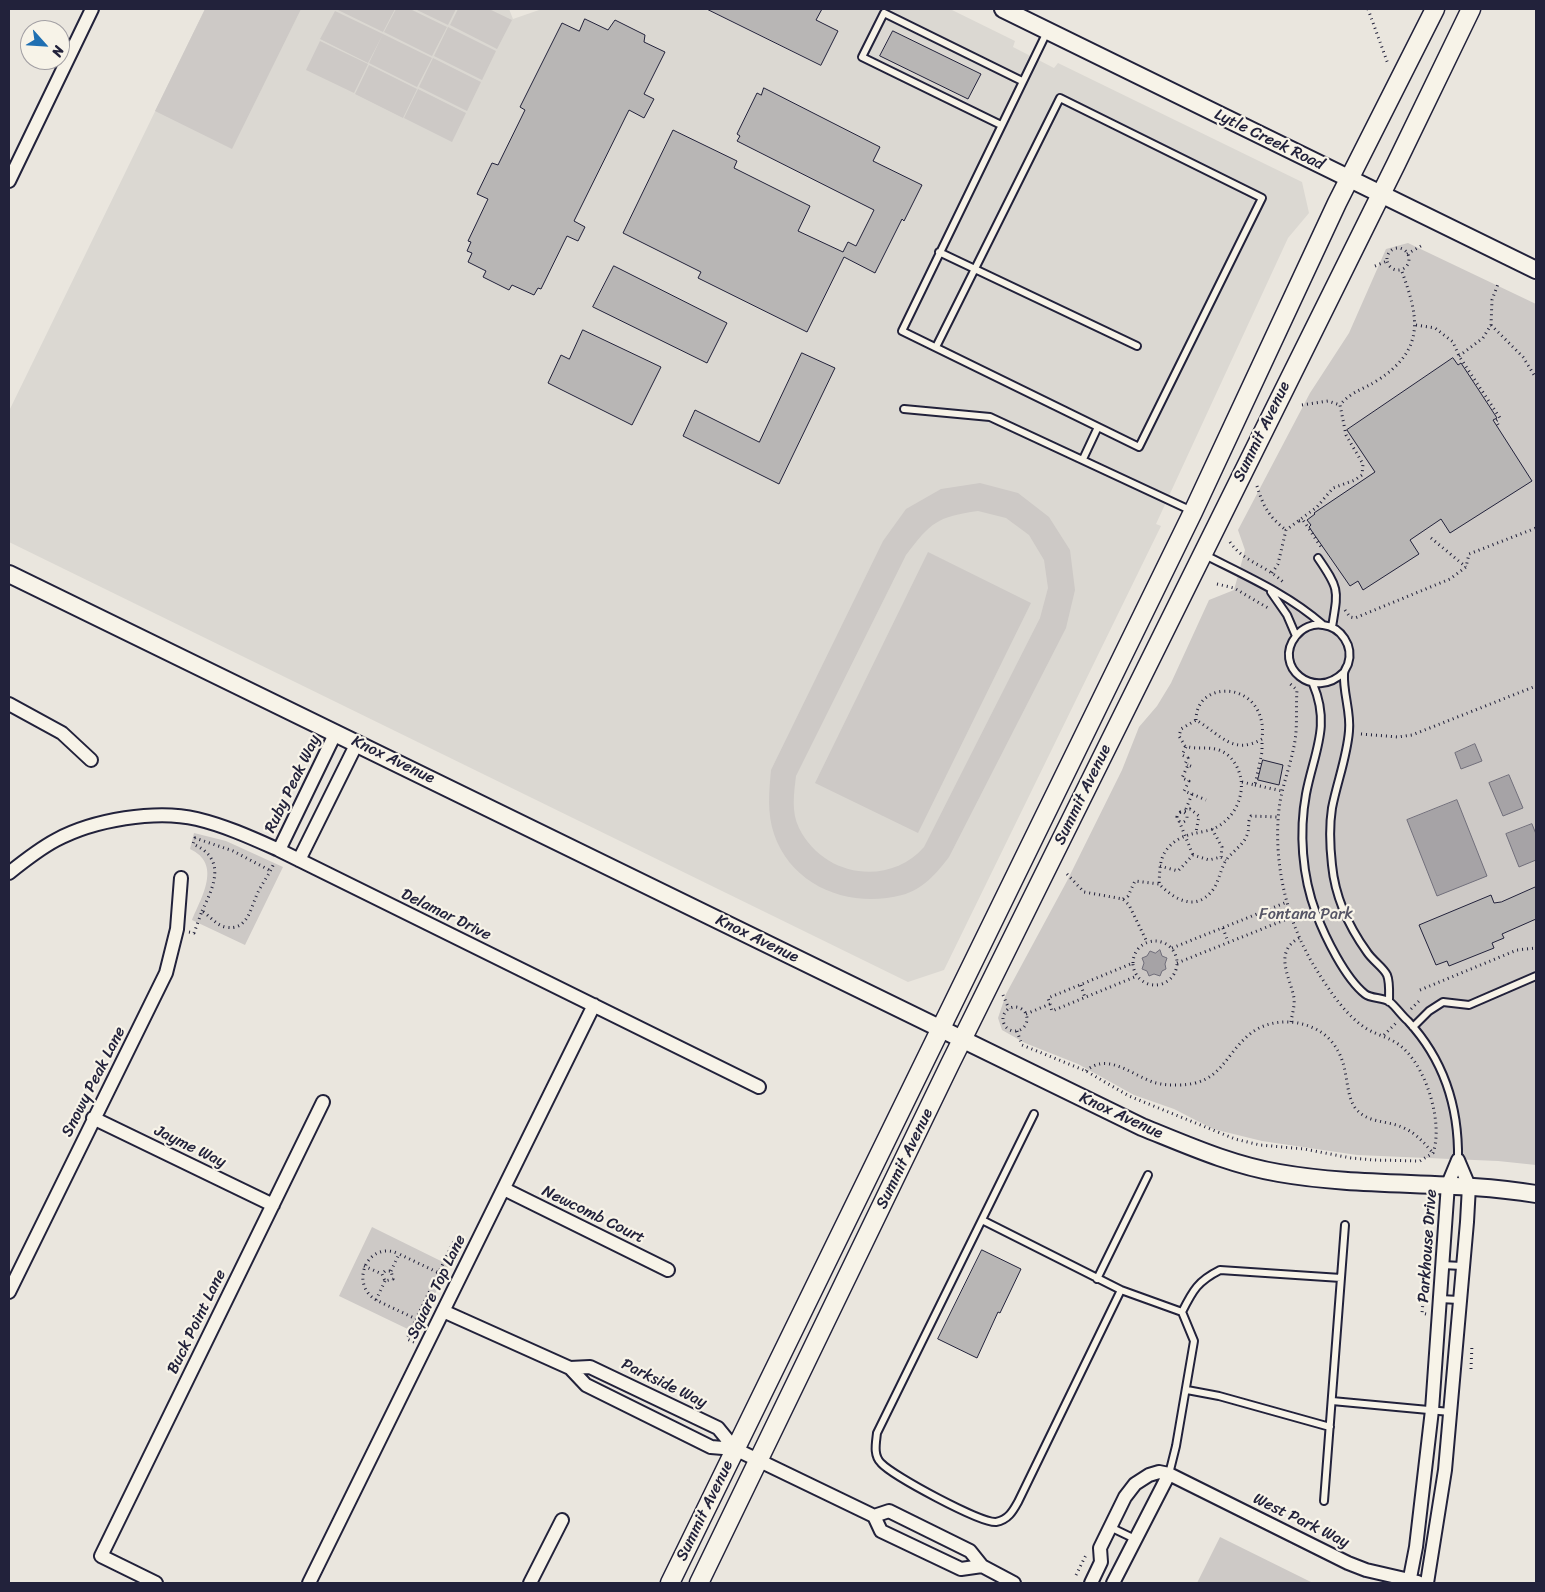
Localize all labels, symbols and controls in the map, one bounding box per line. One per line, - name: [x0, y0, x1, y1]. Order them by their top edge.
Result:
- north arrow: [20, 20, 70, 70]
- text: N: [45, 42, 71, 61]
- street label: Lytle Creek Road: [1211, 105, 1327, 175]
- street label: Summit Avenue: [1229, 379, 1295, 485]
- street label: Ruby Peak Way: [261, 732, 325, 836]
- street label: Knox Avenue: [348, 732, 438, 788]
- street label: Summit Avenue: [1050, 742, 1116, 848]
- street label: Delamar Drive: [398, 885, 494, 945]
- park label: Fontana Park: [1259, 905, 1353, 925]
- street label: Knox Avenue: [712, 911, 802, 967]
- street label: Snowy Peak Lane: [58, 1024, 130, 1140]
- street label: Knox Avenue: [1076, 1088, 1166, 1144]
- street label: Summit Avenue: [872, 1106, 938, 1212]
- street label: Jayme Way: [151, 1121, 229, 1173]
- street label: Newcomb Court: [538, 1182, 648, 1248]
- street label: Parkhouse Drive: [1414, 1189, 1442, 1303]
- street label: Square Top Lane: [404, 1232, 470, 1342]
- street label: Buck Point Lane: [163, 1267, 231, 1377]
- street label: Parkside Way: [618, 1355, 710, 1413]
- street label: Summit Avenue: [672, 1458, 738, 1564]
- street label: West Park Way: [1250, 1489, 1352, 1553]

